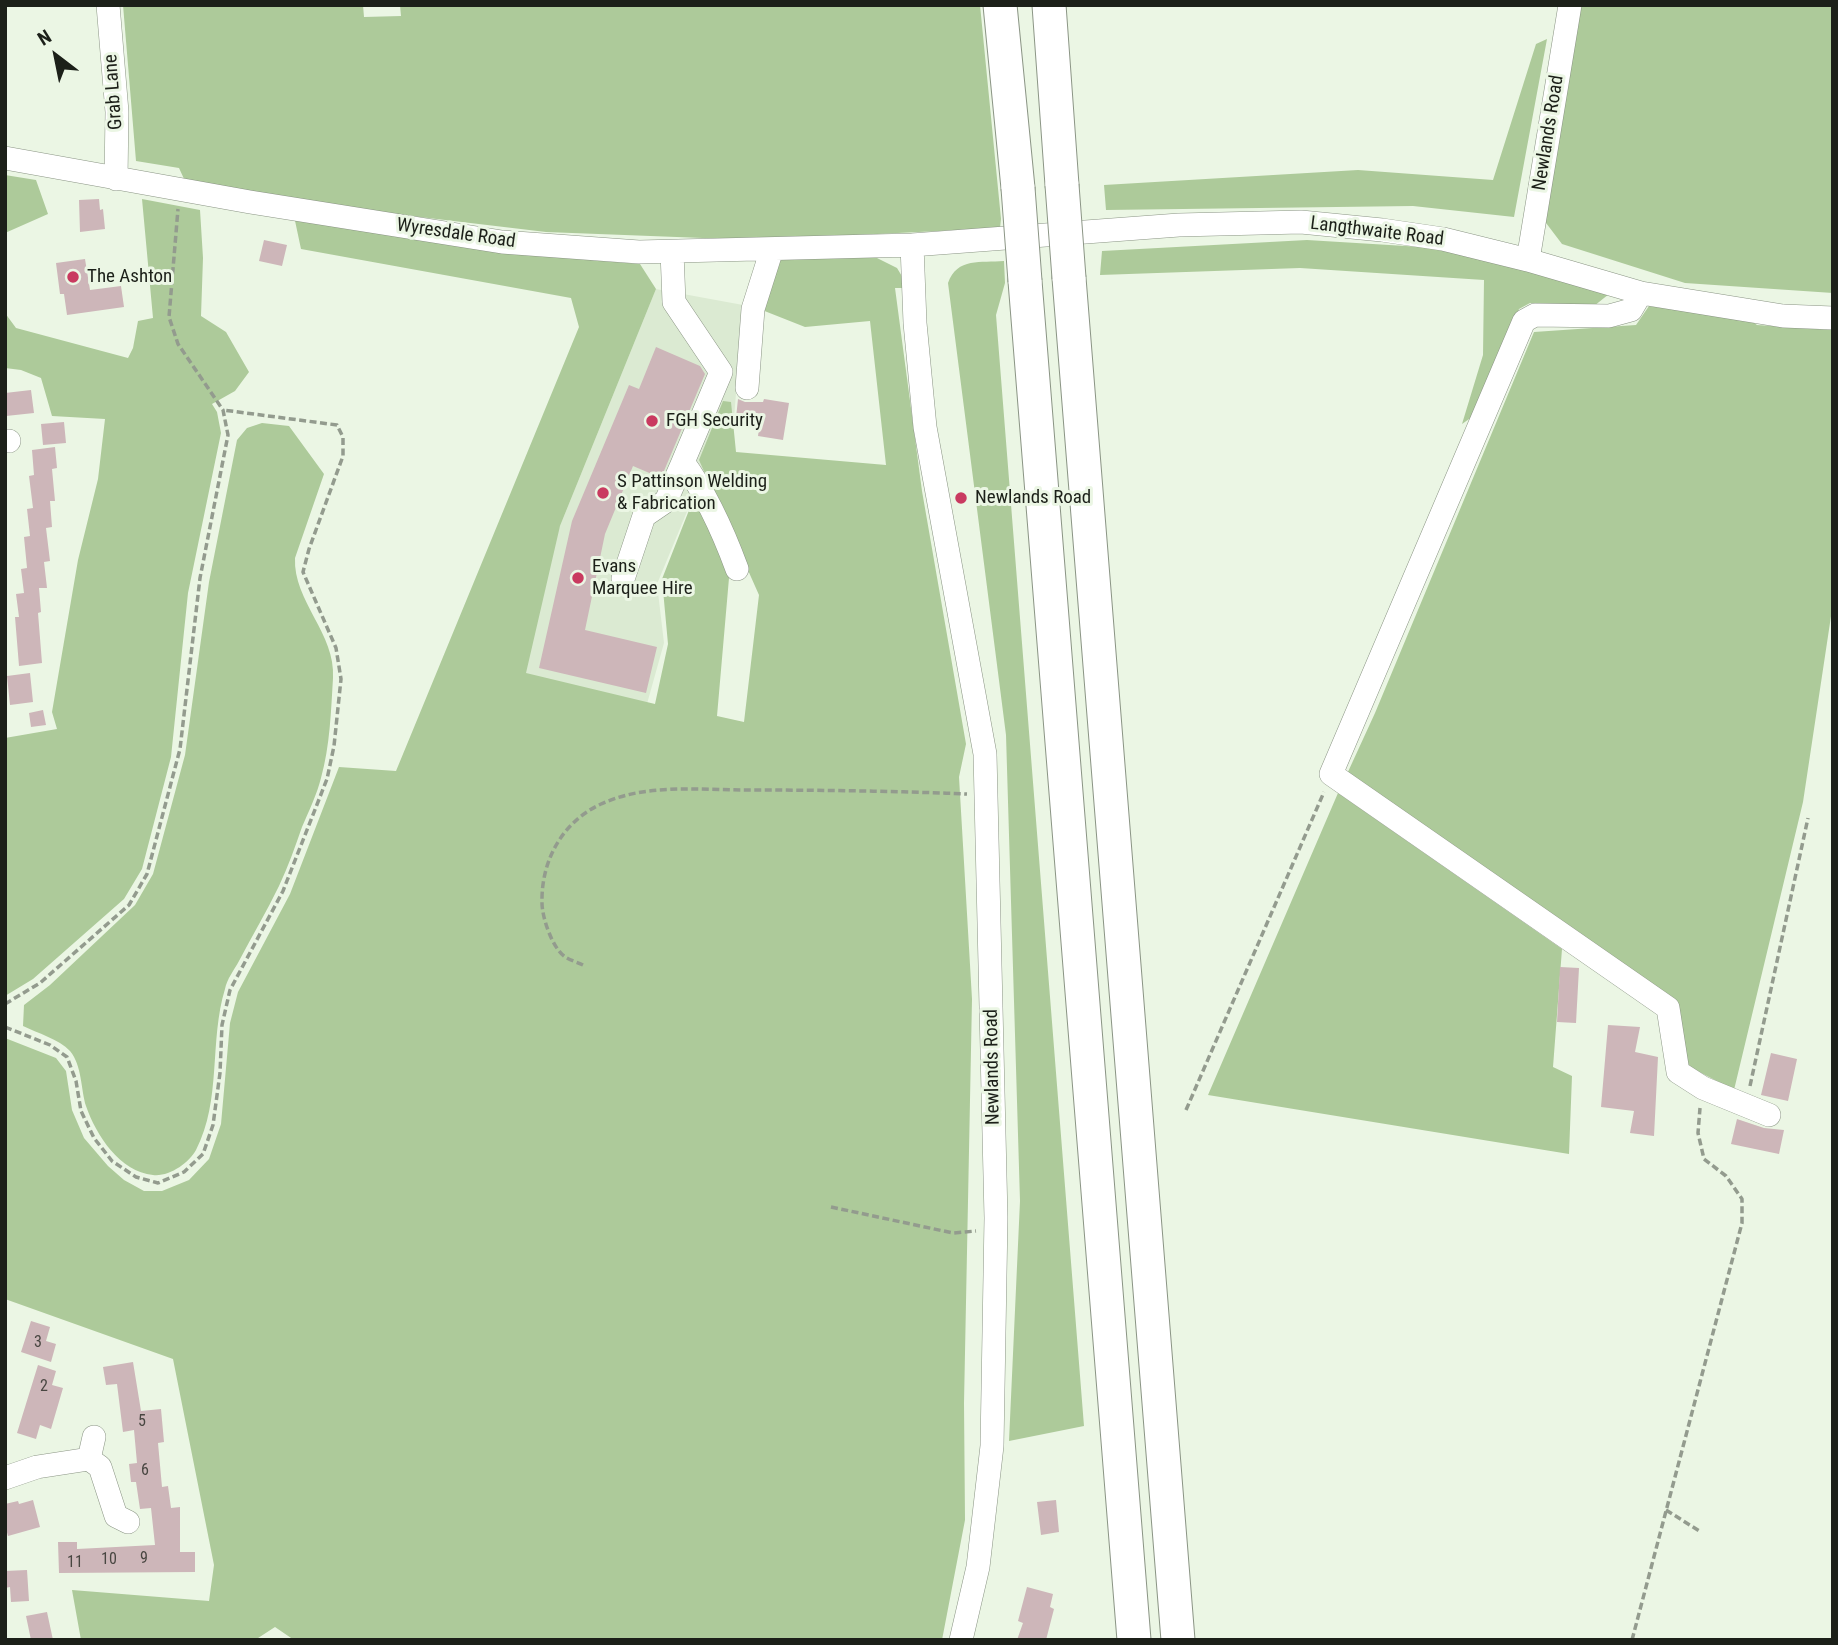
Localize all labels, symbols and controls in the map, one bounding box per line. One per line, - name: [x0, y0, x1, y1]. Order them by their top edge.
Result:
- north arrow: [21, 21, 91, 91]
- text: N: [34, 25, 56, 51]
- street label: Grab Lane: [100, 53, 128, 131]
- street label: Newlands Road: [1529, 74, 1569, 192]
- street label: Langthwaite Road: [1309, 212, 1445, 252]
- street label: Wyresdale Road: [395, 214, 517, 254]
- place label: The Ashton: [87, 266, 172, 288]
- marker: The Ashton: [65, 269, 81, 285]
- place label: FGH Security: [666, 410, 763, 432]
- marker: FGH Security: [644, 413, 660, 429]
- place label: S Pattinson Welding & Fabrication: [617, 471, 767, 515]
- marker: S Pattinson Welding & Fabrication: [595, 485, 611, 501]
- place label: Newlands Road: [975, 487, 1091, 509]
- marker: Newlands Road: [953, 490, 969, 506]
- place label: Evans Marquee Hire: [592, 556, 693, 600]
- marker: Evans Marquee Hire: [570, 570, 586, 586]
- street label: Newlands Road: [981, 1009, 1005, 1125]
- house number: 3: [34, 1333, 42, 1353]
- house number: 2: [40, 1377, 48, 1397]
- house number: 5: [138, 1412, 146, 1432]
- house number: 6: [141, 1461, 149, 1481]
- house number: 9: [140, 1549, 148, 1569]
- house number: 10: [101, 1550, 117, 1570]
- house number: 11: [67, 1553, 83, 1573]

